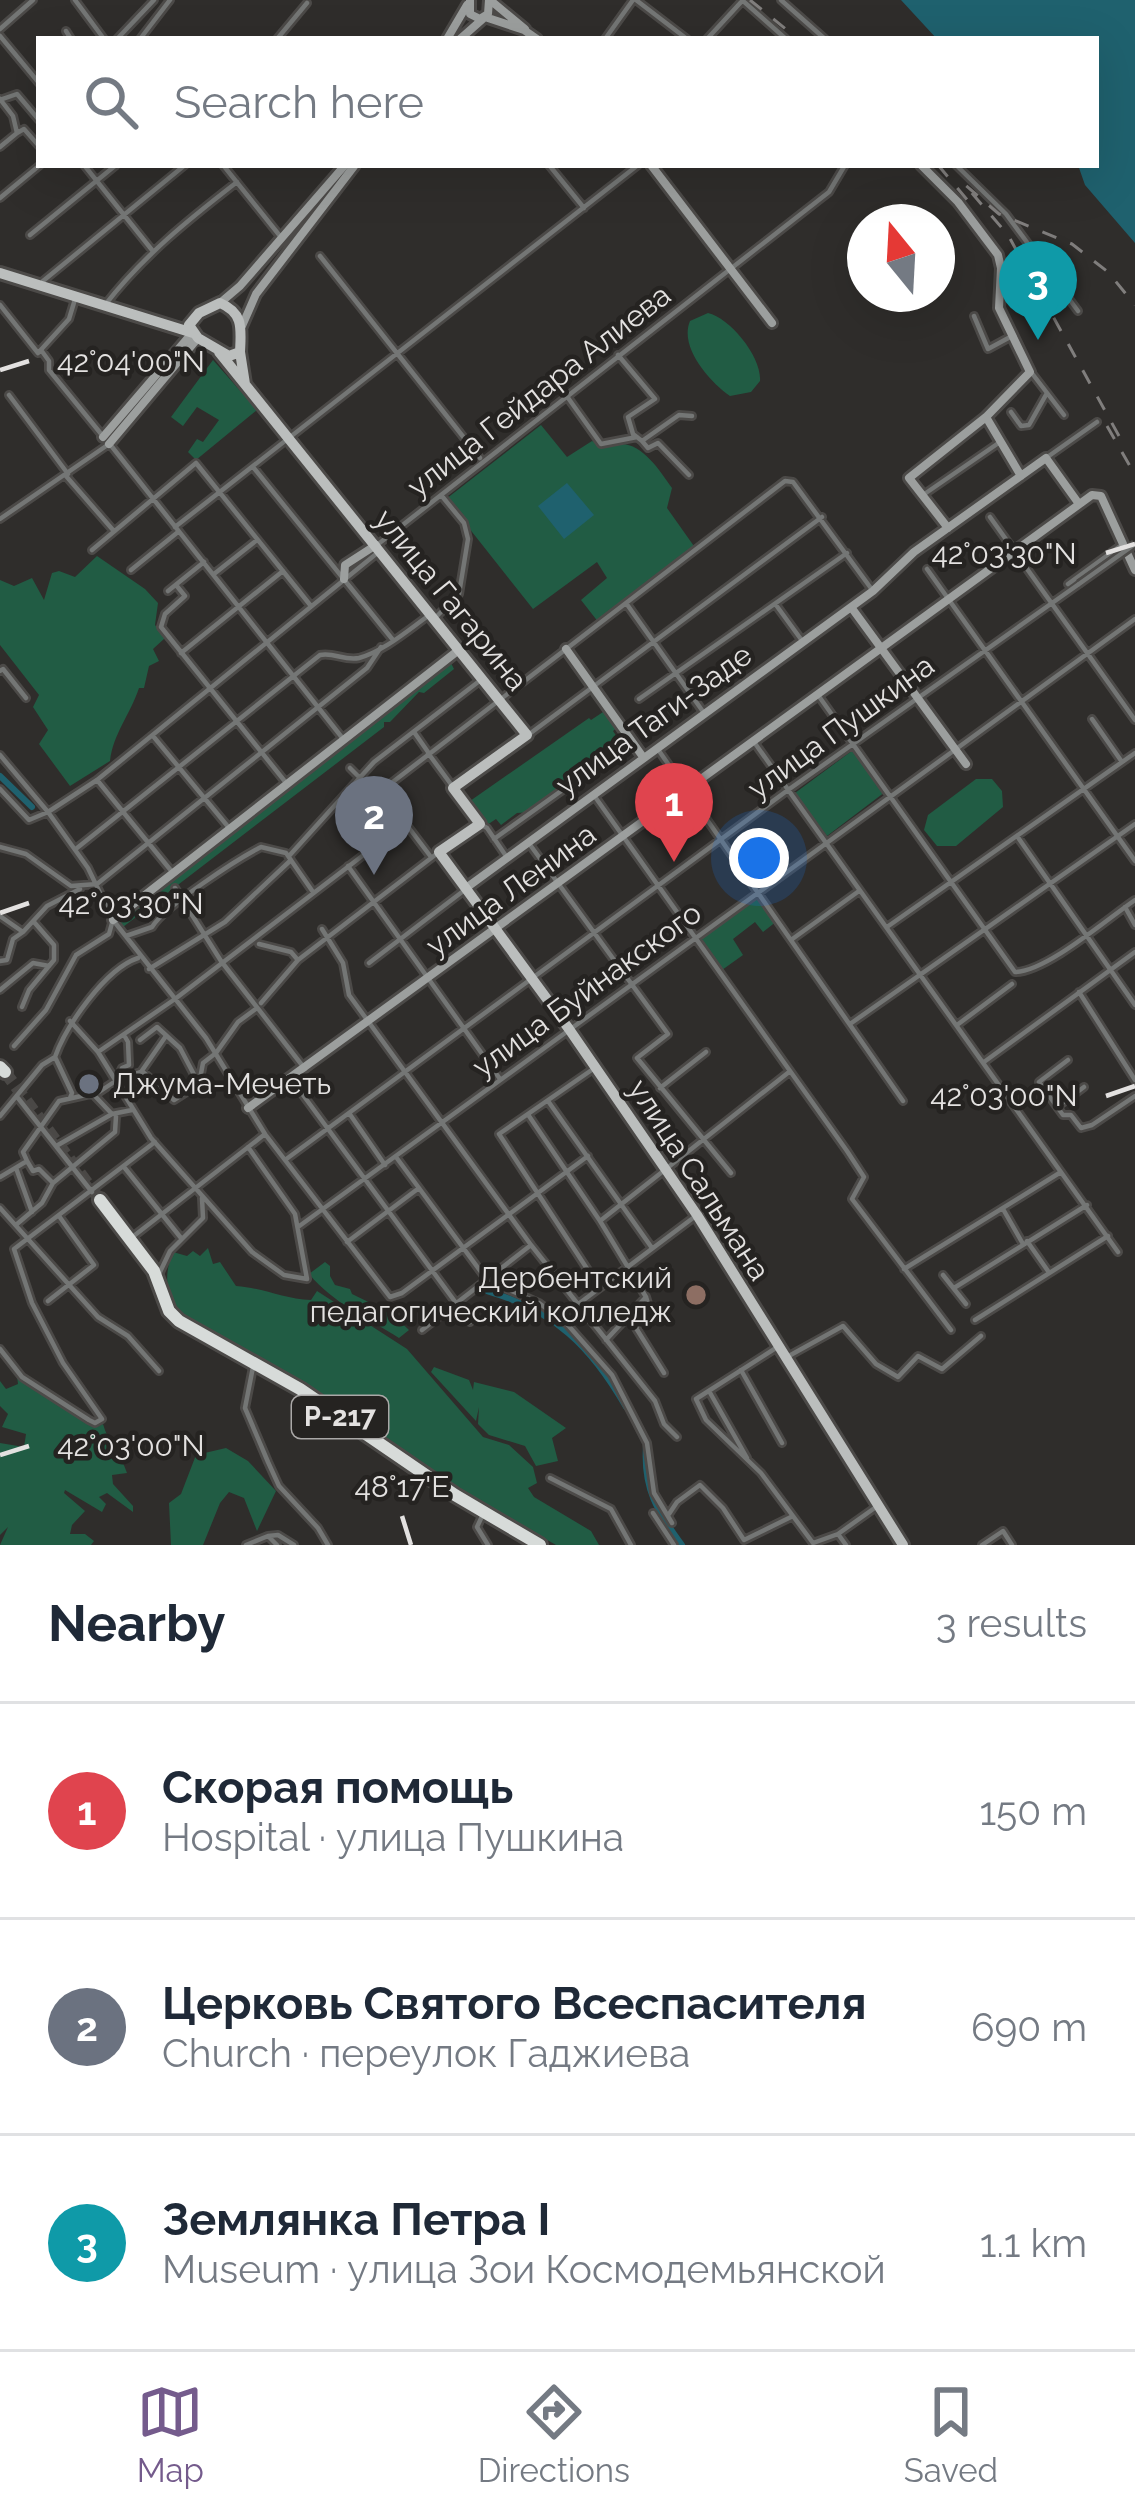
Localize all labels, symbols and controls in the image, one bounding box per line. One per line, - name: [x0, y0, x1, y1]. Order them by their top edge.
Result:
- search box: [36, 36, 1099, 168]
- icon: search: [78, 69, 144, 135]
- text: Search here: [174, 76, 424, 129]
- north arrow: [847, 204, 955, 312]
- pin: 3: [999, 241, 1077, 340]
- street label: улица Гейдара Алиева: [400, 277, 677, 504]
- text: 42°04'00"N: [57, 344, 205, 379]
- street label: улица Гагарина: [368, 502, 535, 697]
- text: 42°03'30"N: [931, 536, 1077, 571]
- street label: улица Таги-Заде: [549, 637, 758, 802]
- street label: улица Пушкина: [741, 647, 941, 806]
- pin: 1: [635, 763, 713, 862]
- pin: 2: [335, 776, 413, 875]
- street label: улица Ленина: [419, 816, 602, 963]
- your location: [729, 828, 789, 888]
- text: 42°03'30"N: [58, 886, 204, 921]
- street label: улица Буйнакского: [466, 895, 708, 1084]
- place label: Джума-Мечеть: [113, 1066, 331, 1101]
- marker: Джума-Мечеть: [76, 1071, 102, 1097]
- street label: улица Сальмана: [621, 1073, 777, 1287]
- text: 42°03'00"N: [930, 1078, 1078, 1113]
- place label: Дербентский педагогический колледж: [310, 1260, 672, 1329]
- marker: Дербентский педагогический колледж: [683, 1282, 709, 1308]
- road number: Р-217: [292, 1396, 388, 1438]
- text: 42°03'00"N: [57, 1428, 205, 1463]
- text: 48°17'E: [355, 1469, 449, 1504]
- text: Nearby: [48, 1593, 225, 1653]
- text: 3 results: [936, 1600, 1087, 1646]
- text: Скорая помощь: [162, 1761, 513, 1814]
- text: 1: [77, 1788, 97, 1834]
- text: 150 m: [979, 1788, 1087, 1834]
- text: Hospital · улица Пушкина: [162, 1814, 624, 1860]
- text: Церковь Святого Всеспасителя: [162, 1977, 867, 2030]
- text: 2: [76, 2004, 98, 2050]
- text: 690 m: [971, 2004, 1087, 2050]
- text: Church · переулок Гаджиева: [162, 2030, 690, 2076]
- text: Землянка Петра I: [162, 2193, 550, 2246]
- text: 3: [76, 2220, 98, 2266]
- text: 1.1 km: [980, 2220, 1087, 2266]
- text: Museum · улица Зои Космодемьянской: [162, 2246, 886, 2292]
- tab: Map: [137, 2379, 204, 2490]
- tab: Directions: [478, 2379, 630, 2490]
- tab: Saved: [904, 2379, 998, 2490]

